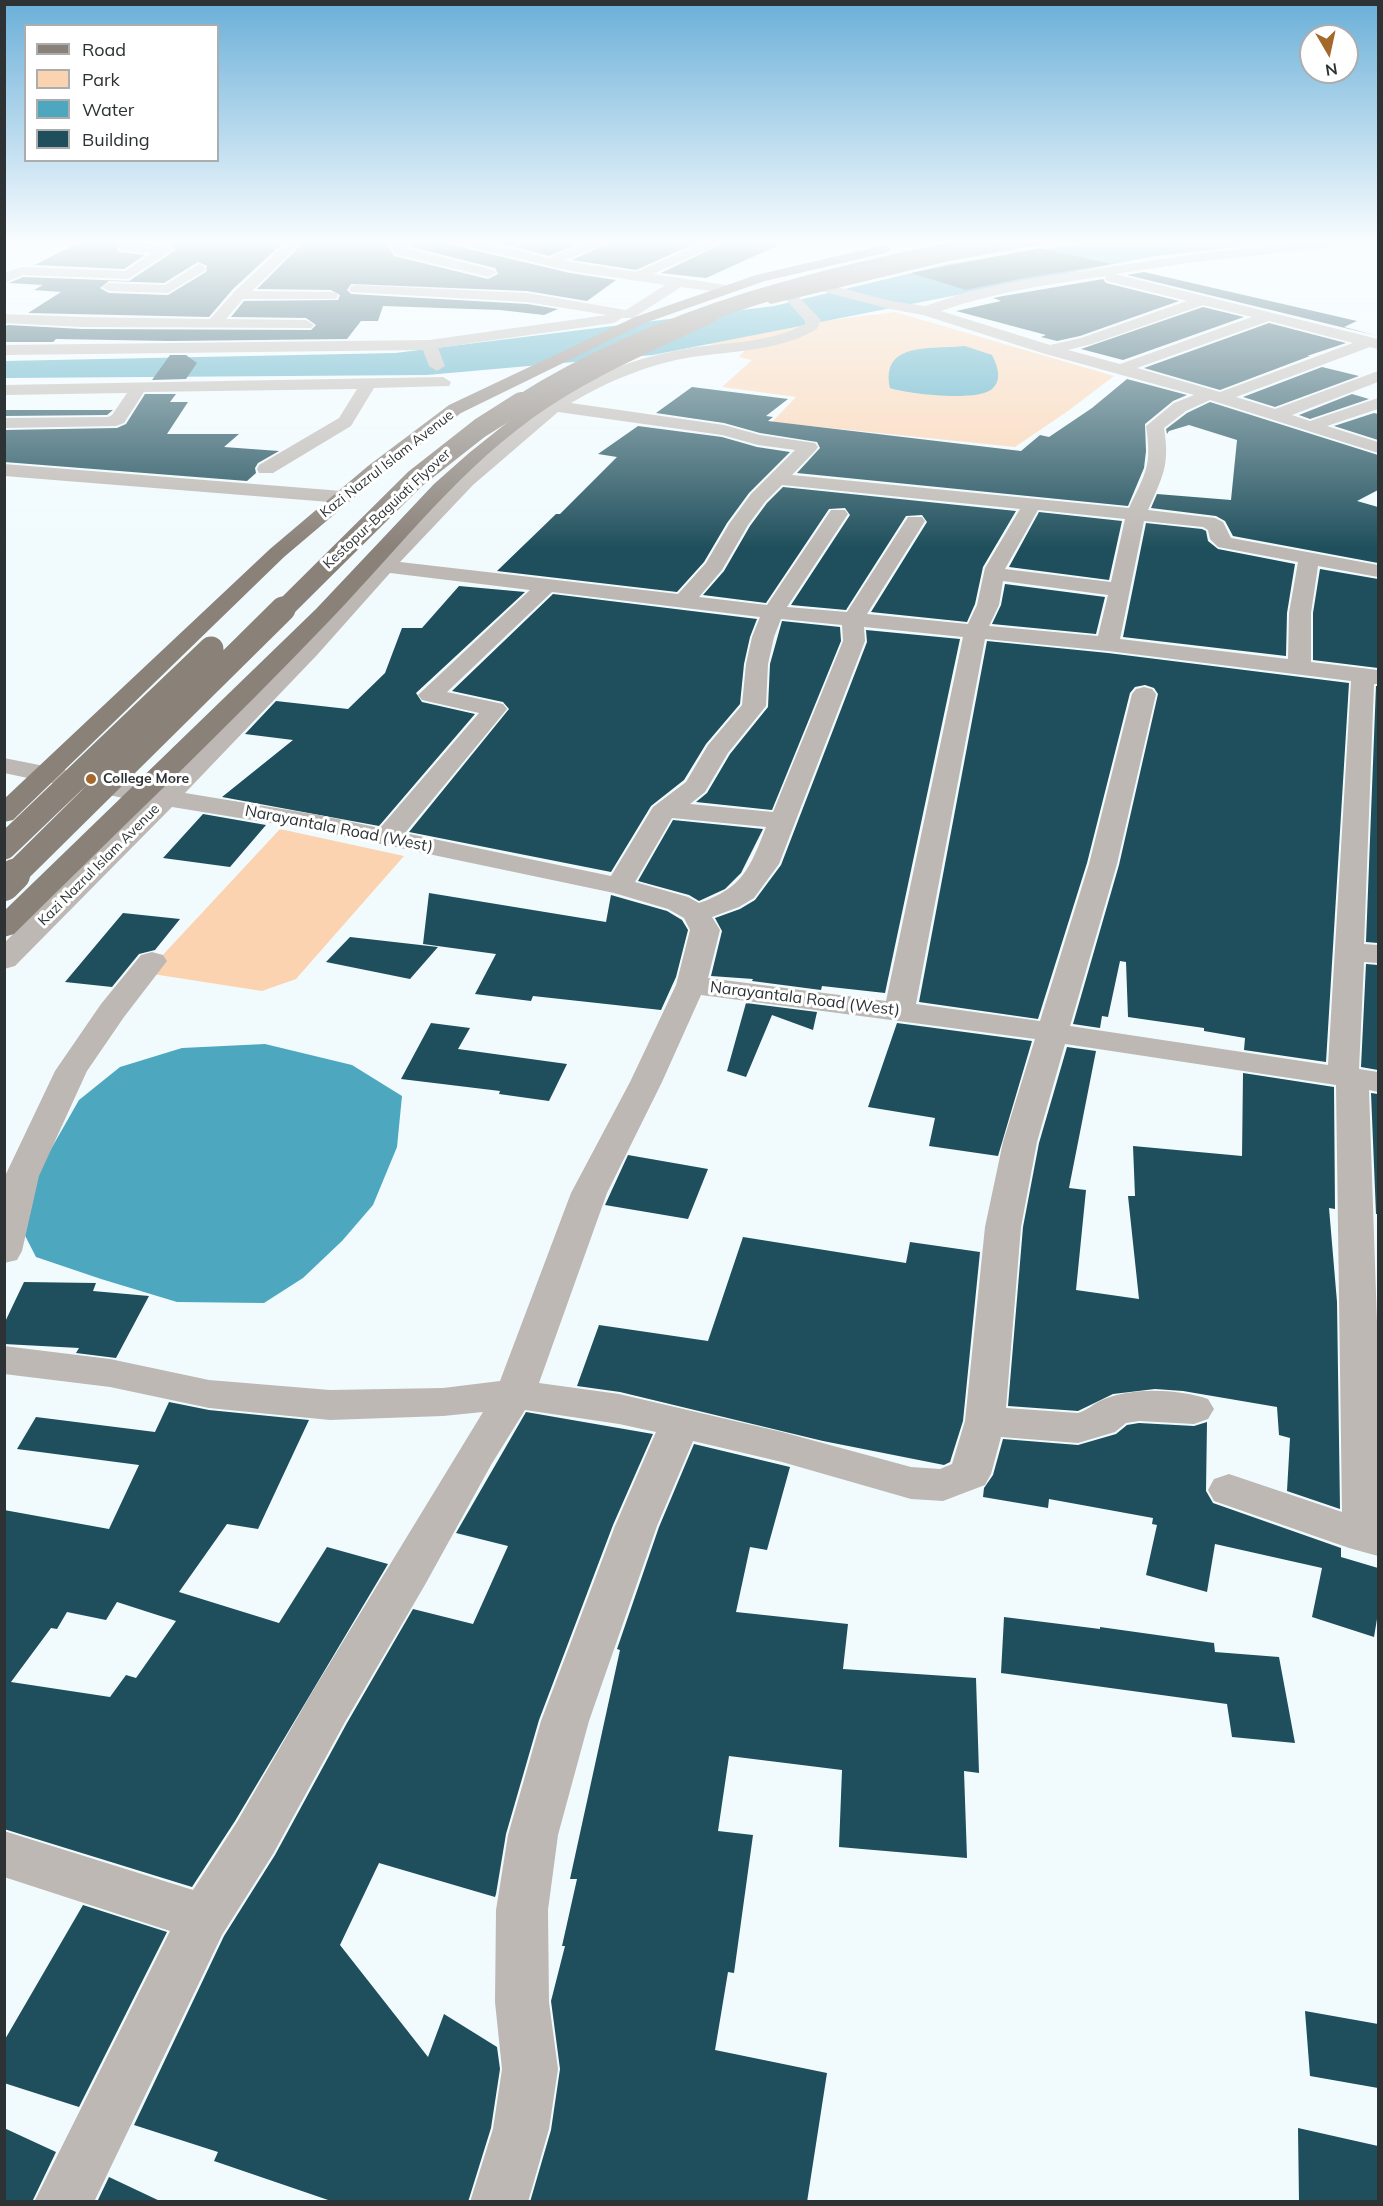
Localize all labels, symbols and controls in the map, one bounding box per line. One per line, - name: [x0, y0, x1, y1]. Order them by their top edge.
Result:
- legend: [24, 24, 219, 162]
- north arrow: [1299, 24, 1359, 84]
- text: Road: [82, 38, 126, 61]
- text: N: [1324, 59, 1339, 81]
- text: Park: [82, 68, 120, 91]
- text: Water: [82, 98, 134, 121]
- text: Building: [82, 128, 150, 151]
- street label: Kazi Nazrul Islam Avenue: [317, 407, 457, 521]
- street label: Kestopur-Baguiati Flyover: [320, 446, 454, 572]
- place label: College More: [103, 771, 189, 787]
- marker: College More: [84, 772, 98, 786]
- street label: Kazi Nazrul Islam Avenue: [35, 801, 163, 929]
- street label: Narayantala Road (West): [243, 801, 435, 857]
- street label: Narayantala Road (West): [709, 978, 901, 1020]

